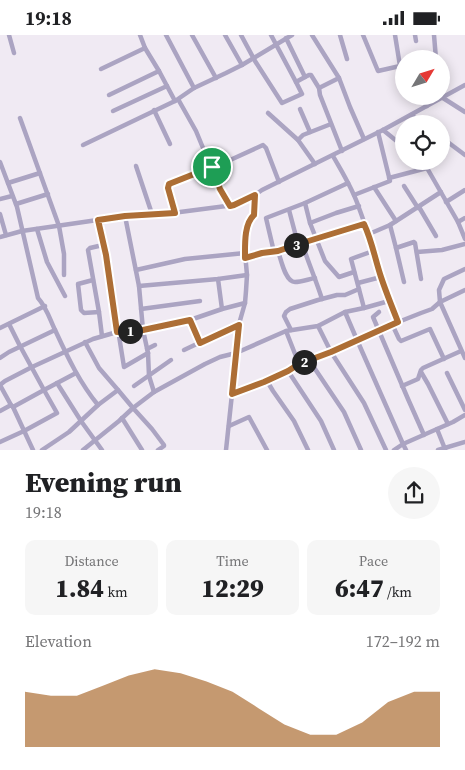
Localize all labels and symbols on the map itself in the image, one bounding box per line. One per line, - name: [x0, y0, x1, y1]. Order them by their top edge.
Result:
- north arrow: [395, 50, 450, 105]
- pin: [191, 146, 233, 188]
- pin: 3: [284, 233, 308, 257]
- pin: 1: [118, 319, 142, 343]
- pin: 2: [292, 349, 316, 375]

